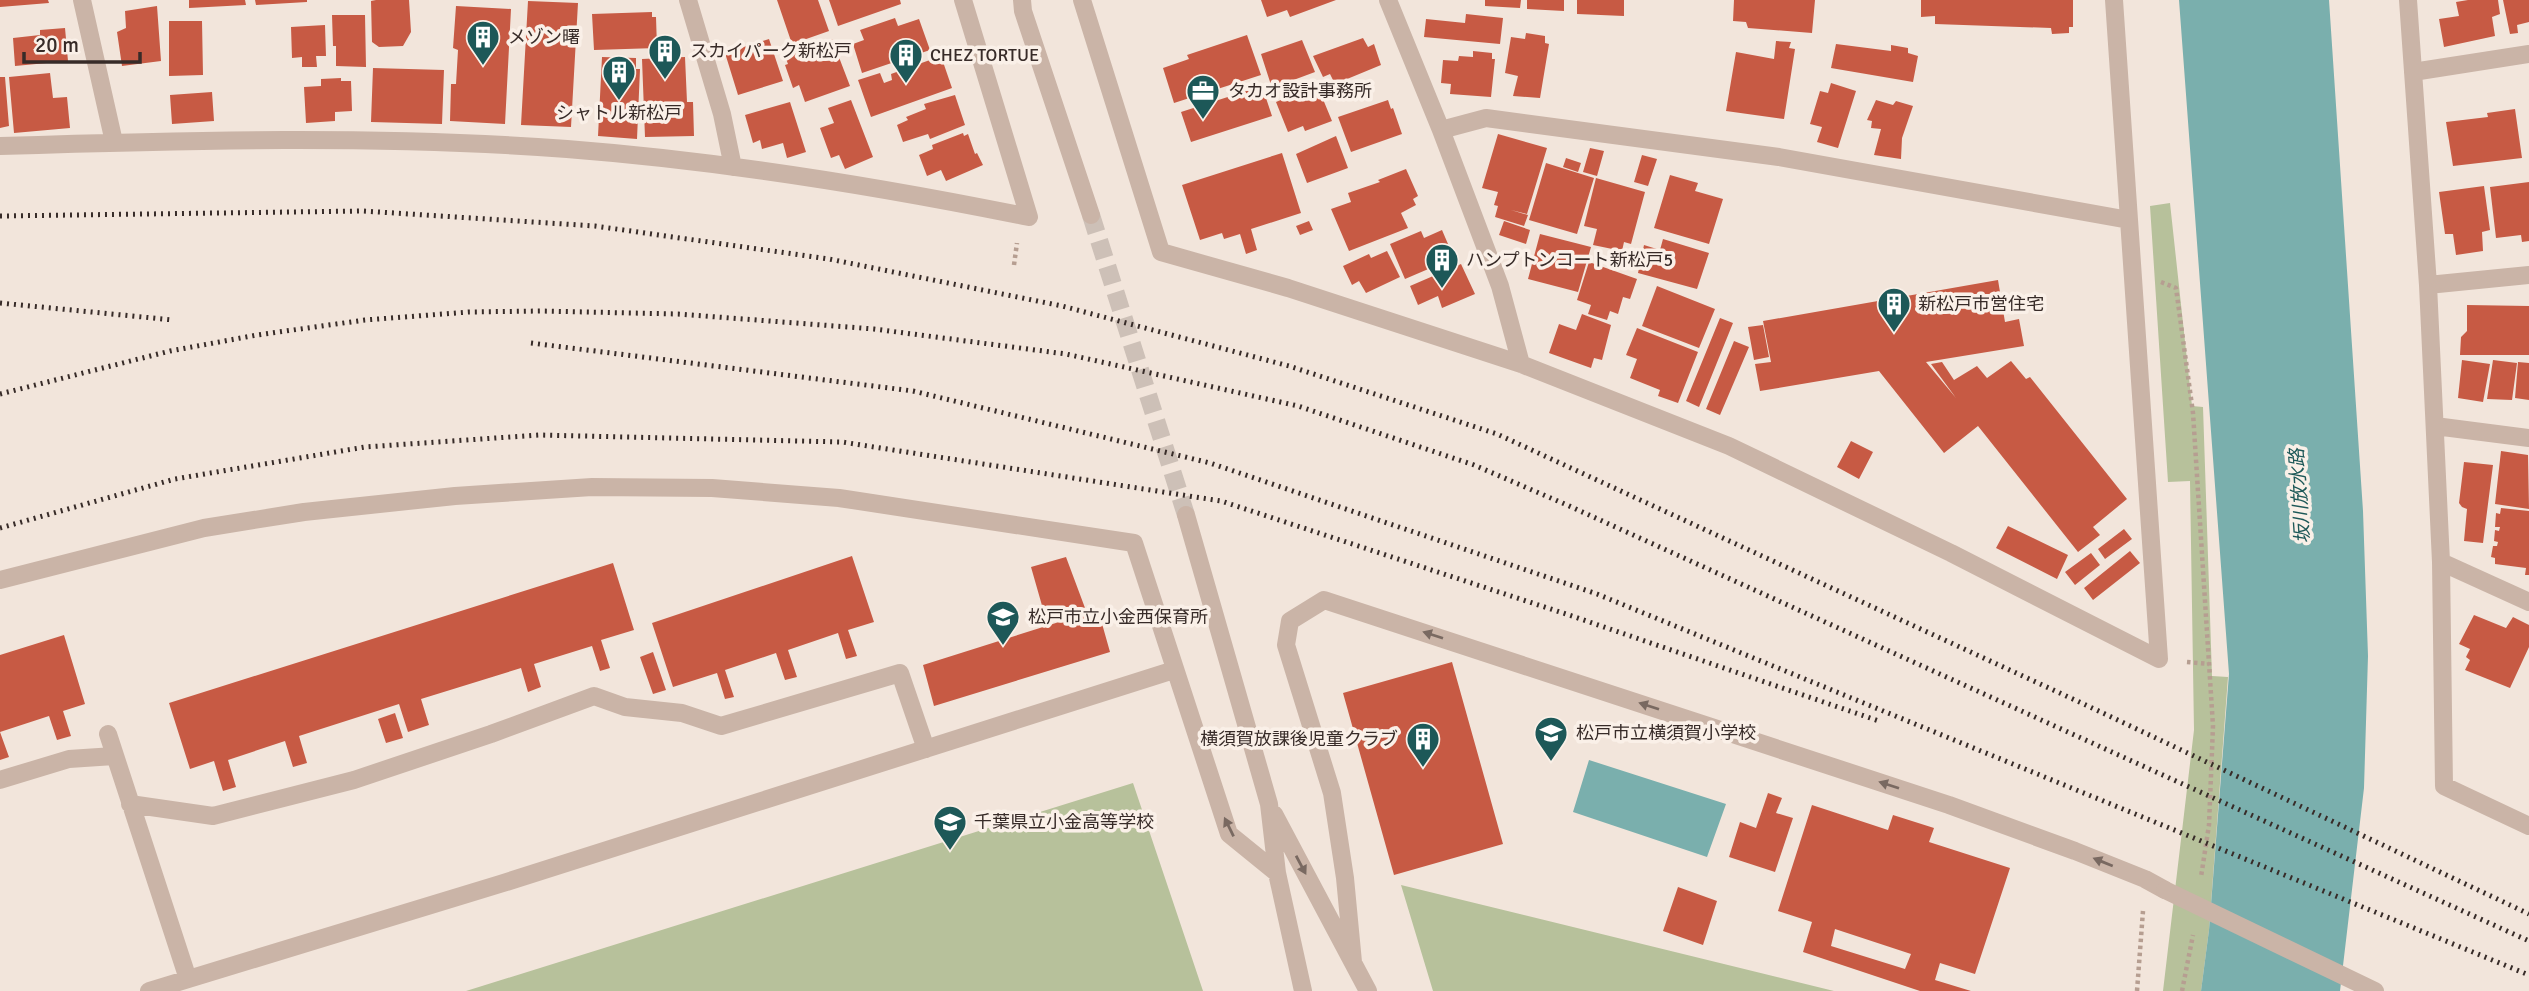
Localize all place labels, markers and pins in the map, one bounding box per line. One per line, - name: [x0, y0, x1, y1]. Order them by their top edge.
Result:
- building icon: メゾン曙: [464, 18, 502, 67]
- place label: メゾン曙: [508, 26, 580, 48]
- building icon: スカイパーク新松戸: [646, 32, 684, 81]
- building icon: CHEZ TORTUE: [887, 36, 925, 85]
- place label: スカイパーク新松戸: [690, 40, 852, 62]
- place label: CHEZ TORTUE: [930, 44, 1039, 66]
- building icon: シャトル新松戸: [600, 53, 638, 102]
- office icon: タカオ設計事務所: [1184, 72, 1222, 121]
- place label: タカオ設計事務所: [1228, 80, 1372, 102]
- place label: シャトル新松戸: [556, 102, 682, 124]
- building icon: ハンプトンコート新松戸5: [1423, 241, 1461, 290]
- place label: ハンプトンコート新松戸5: [1466, 249, 1673, 271]
- building icon: 新松戸市営住宅: [1875, 285, 1913, 334]
- place label: 新松戸市営住宅: [1918, 293, 2044, 315]
- school or university icon: 松戸市立小金西保育所: [984, 598, 1022, 647]
- place label: 松戸市立小金西保育所: [1028, 606, 1208, 628]
- school or university icon: 松戸市立横須賀小学校: [1532, 714, 1570, 763]
- building icon: 横須賀放課後児童クラブ: [1404, 720, 1442, 769]
- place label: 松戸市立横須賀小学校: [1576, 722, 1756, 744]
- place label: 横須賀放課後児童クラブ: [1200, 728, 1398, 750]
- school or university icon: 千葉県立小金高等学校: [931, 803, 969, 852]
- place label: 千葉県立小金高等学校: [974, 811, 1154, 833]

